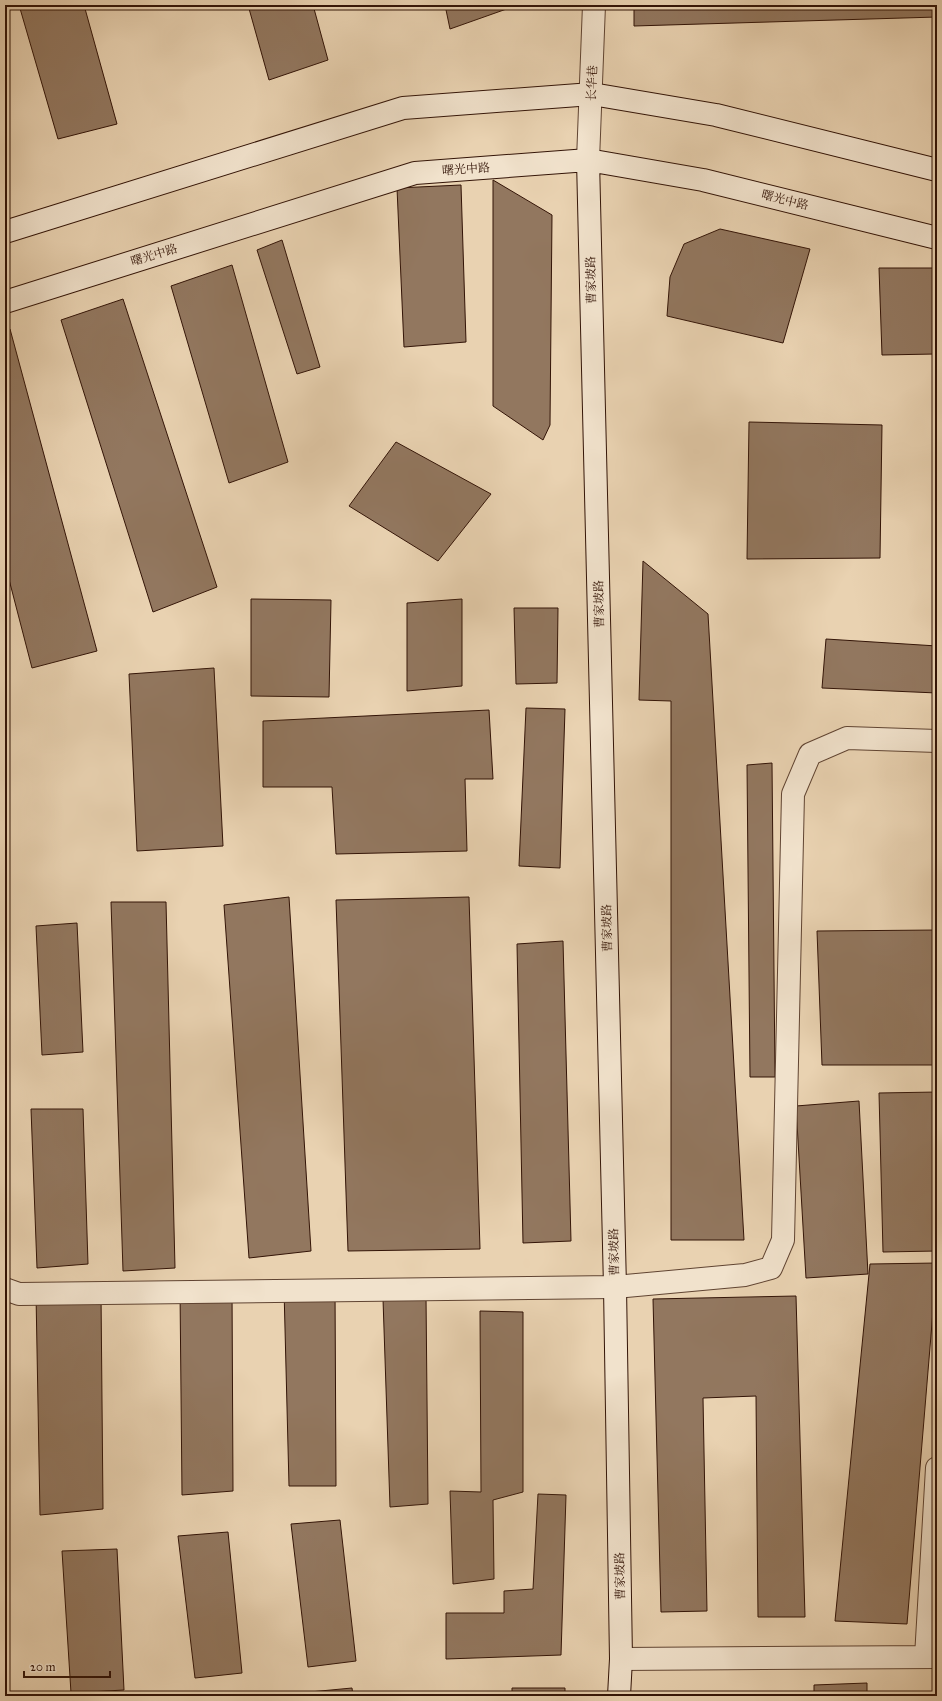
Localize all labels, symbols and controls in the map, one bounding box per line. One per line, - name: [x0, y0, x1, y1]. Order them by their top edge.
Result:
- street label: 长华巷: [584, 65, 600, 101]
- street label: 曙光中路: [442, 160, 490, 178]
- street label: 曙光中路: [760, 187, 810, 213]
- street label: 曙光中路: [129, 241, 179, 269]
- street label: 曹家坡路: [584, 256, 598, 304]
- street label: 曹家坡路: [592, 580, 606, 628]
- street label: 曹家坡路: [600, 904, 614, 952]
- street label: 曹家坡路: [607, 1228, 621, 1276]
- street label: 曹家坡路: [613, 1552, 627, 1600]
- scale bar: [24, 1653, 110, 1679]
- text: 20 m: [30, 1660, 56, 1674]

